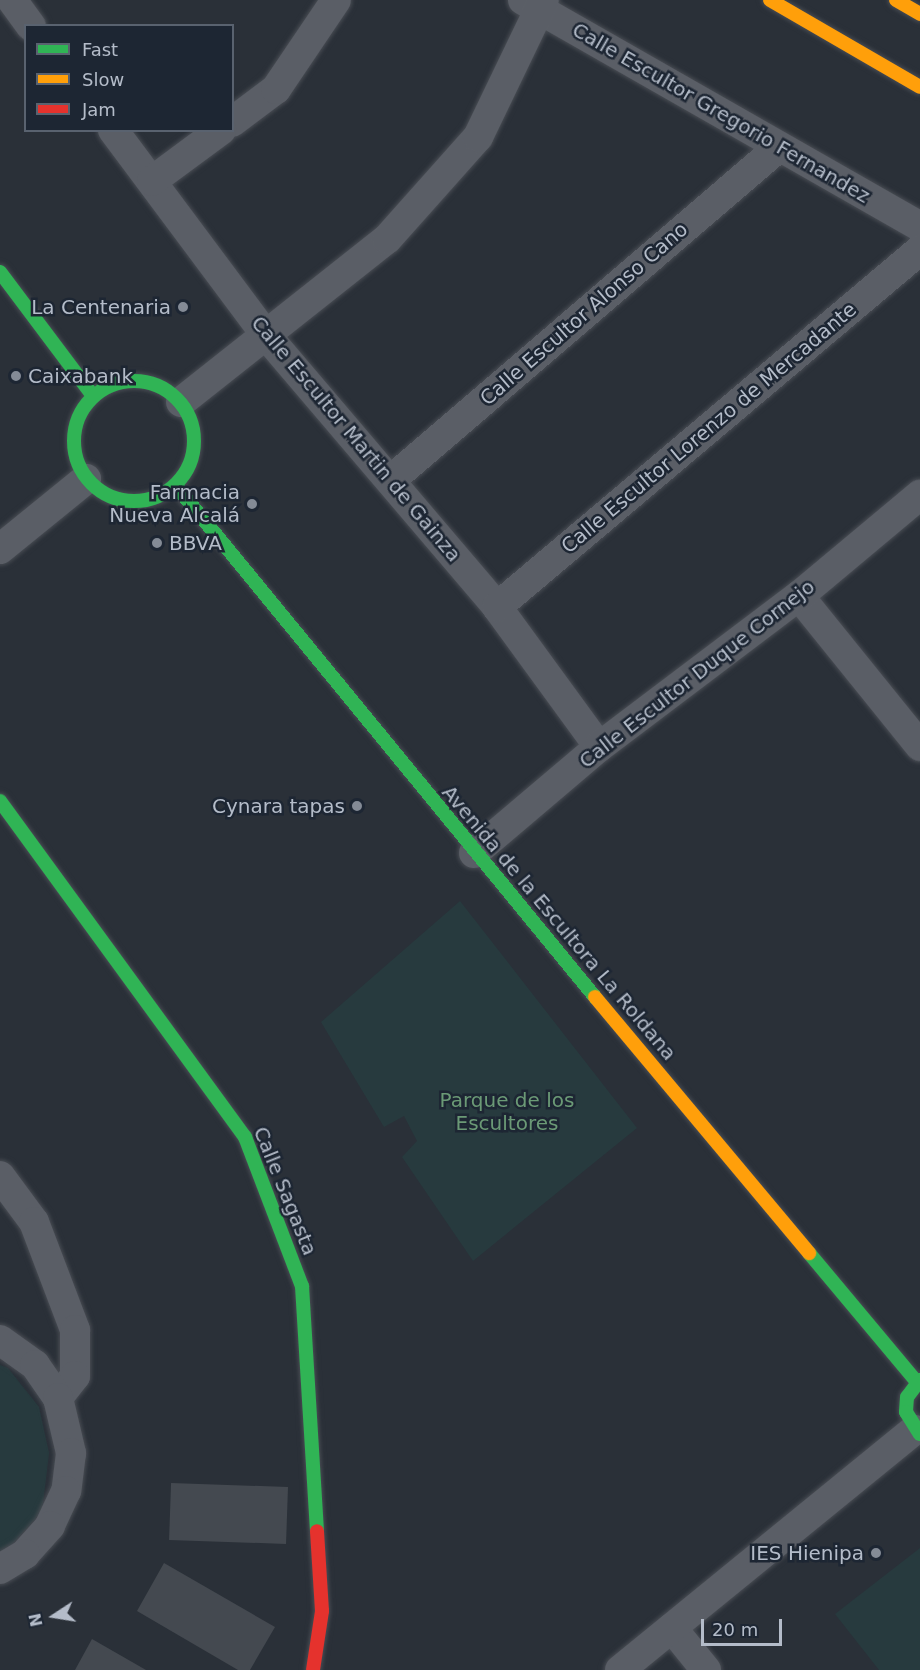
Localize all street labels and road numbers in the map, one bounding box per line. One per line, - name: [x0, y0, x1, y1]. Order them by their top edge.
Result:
- street label: Calle Escultor Gregorio Fernandez: [568, 18, 874, 208]
- street label: Calle Escultor Alonso Cano: [475, 217, 693, 411]
- street label: Calle Escultor Lorenzo de Mercadante: [557, 297, 861, 559]
- street label: Calle Escultor Martin de Gainza: [246, 311, 466, 567]
- street label: Calle Escultor Duque Cornejo: [575, 575, 819, 773]
- street label: Avenida de la Escultora La Roldana: [437, 781, 681, 1065]
- street label: Calle Sagasta: [248, 1123, 322, 1259]

